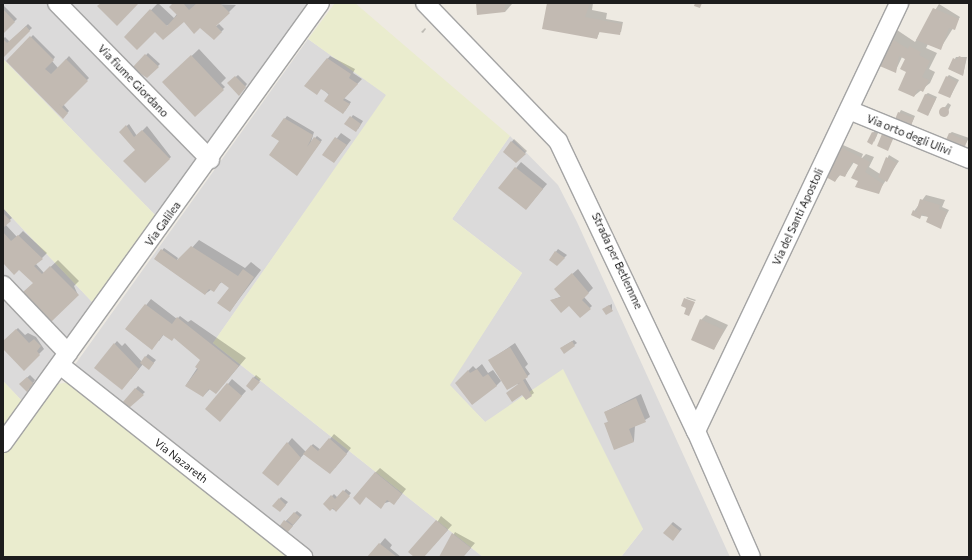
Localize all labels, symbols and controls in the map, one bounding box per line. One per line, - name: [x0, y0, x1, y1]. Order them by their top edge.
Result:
- street label: Via fiume Giordano: [95, 42, 171, 120]
- street label: Via orto degli Ulivi: [865, 112, 953, 158]
- street label: Via del Santi Apostoli: [770, 166, 826, 268]
- street label: Via Galilea: [142, 199, 184, 249]
- street label: Strada per Betlemme: [589, 211, 645, 311]
- street label: Via Nazareth: [152, 436, 210, 486]

